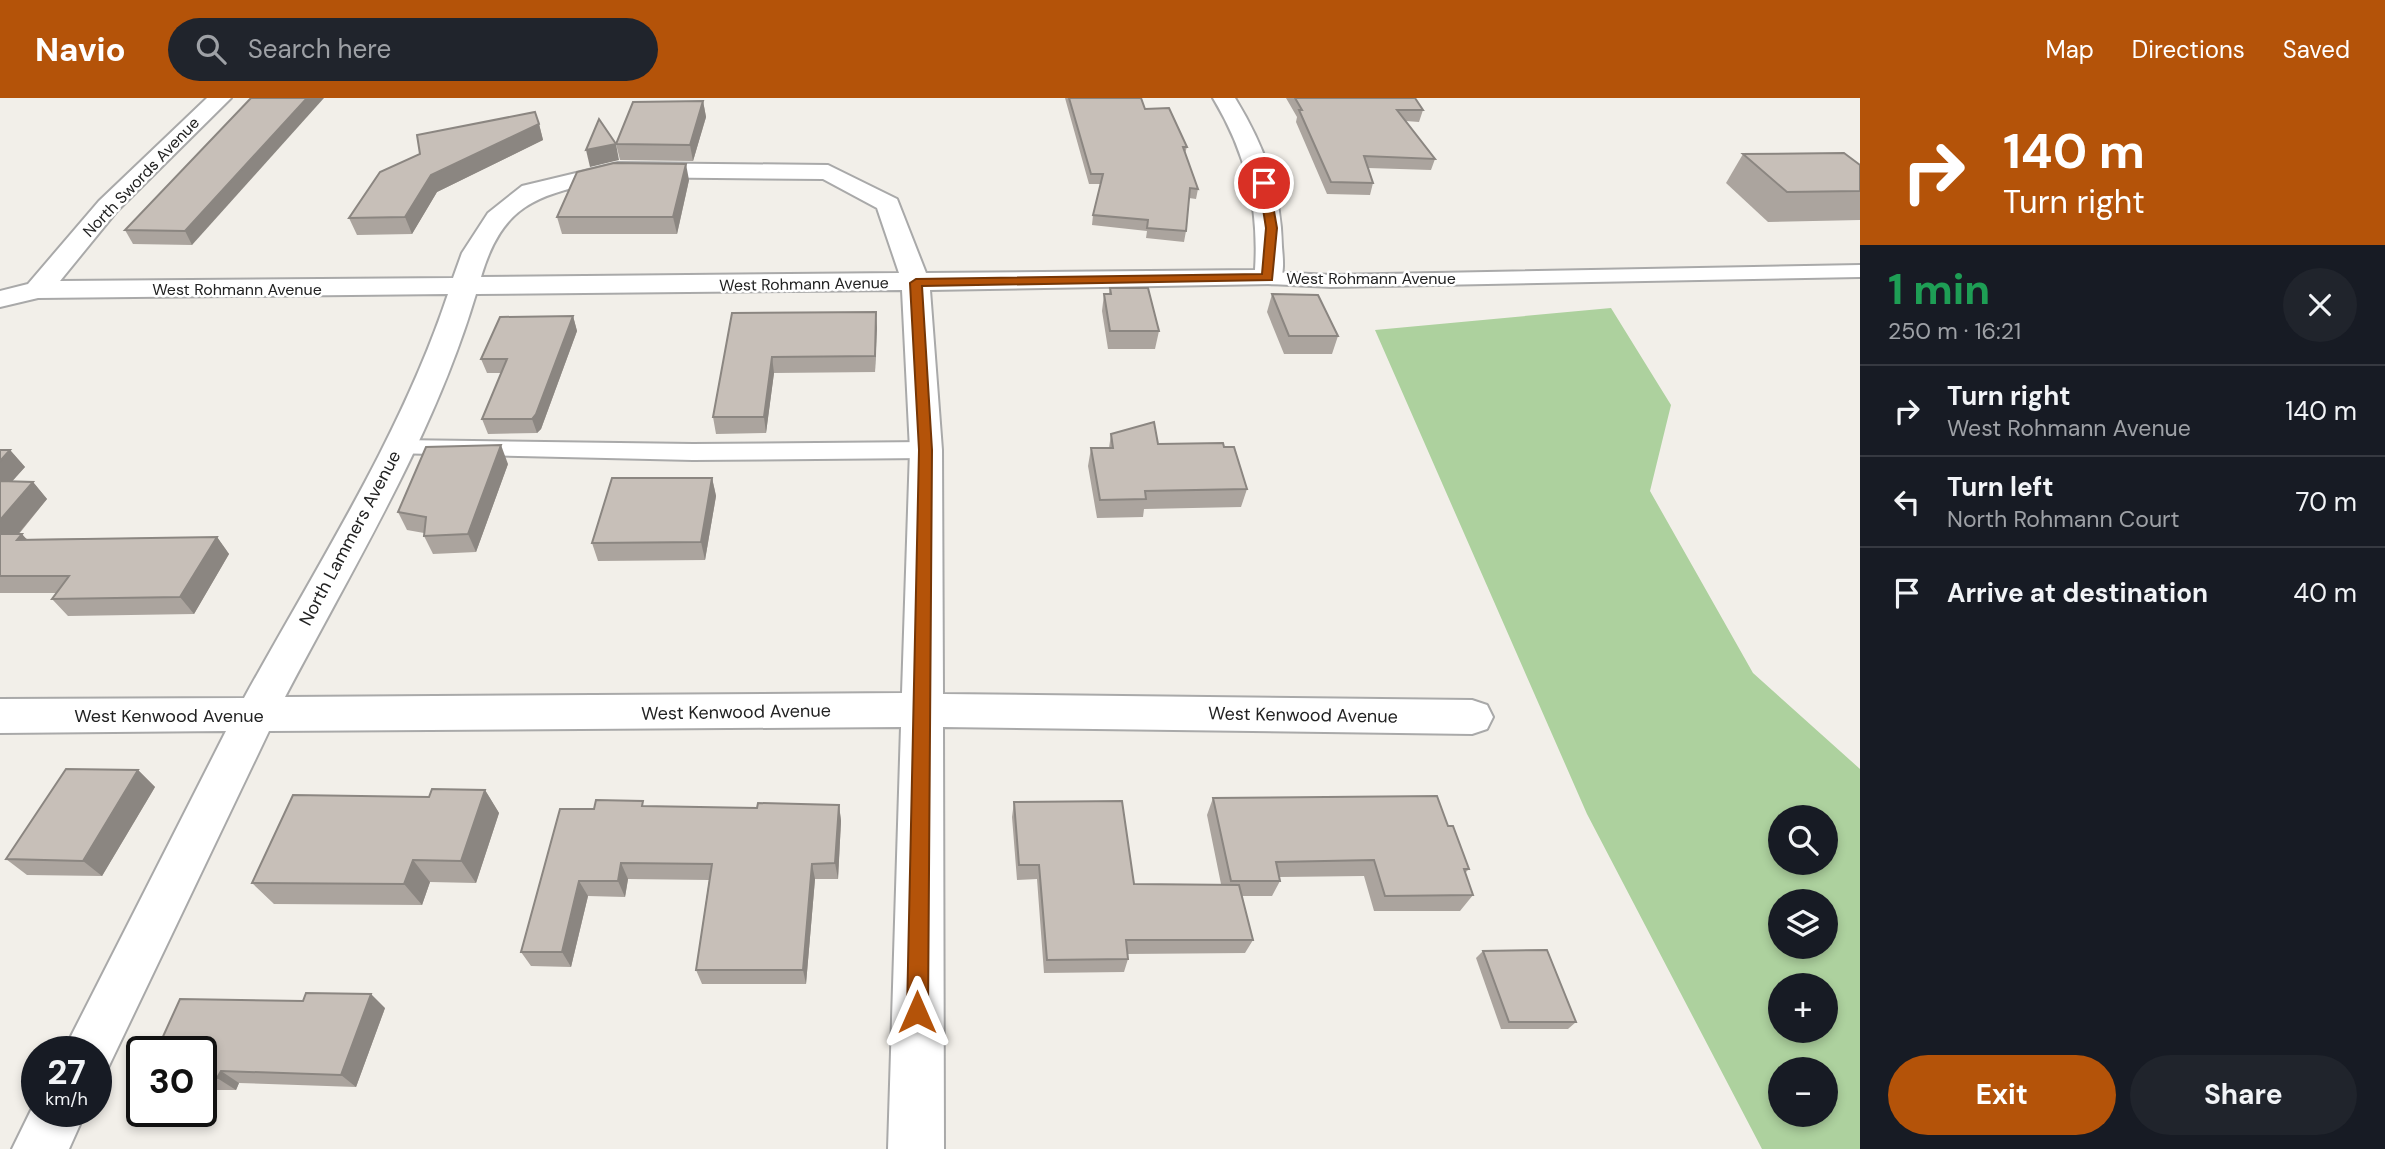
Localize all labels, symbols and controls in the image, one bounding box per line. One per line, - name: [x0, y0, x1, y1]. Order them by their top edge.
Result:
- search box: [168, 18, 658, 81]
- text: Navio: [35, 28, 126, 71]
- icon: search: [192, 30, 230, 68]
- text: Search here: [248, 32, 391, 66]
- text: Map: [2046, 34, 2094, 65]
- text: Directions: [2132, 34, 2245, 65]
- text: Saved: [2283, 34, 2350, 65]
- street label: North Swords Avenue: [78, 112, 204, 242]
- text: 140 m: [2003, 119, 2145, 183]
- icon: right: [1888, 126, 1979, 217]
- pin: [1234, 153, 1294, 213]
- icon: arrive: [1245, 164, 1283, 202]
- text: Turn right: [2003, 181, 2145, 223]
- text: 1 min: [1888, 262, 1990, 317]
- street label: West Rohmann Avenue: [1286, 268, 1456, 289]
- button: close: [2283, 268, 2357, 342]
- street label: West Rohmann Avenue: [719, 272, 889, 296]
- street label: West Rohmann Avenue: [152, 279, 322, 300]
- text: 250 m · 16:21: [1888, 316, 2021, 346]
- text: Turn right: [1947, 379, 2071, 413]
- icon: right: [1888, 392, 1926, 430]
- text: 140 m: [2285, 394, 2357, 428]
- text: West Rohmann Avenue: [1947, 413, 2191, 443]
- street label: North Lammers Avenue: [294, 446, 406, 630]
- text: Turn left: [1947, 470, 2054, 504]
- icon: left: [1888, 483, 1926, 521]
- text: 70 m: [2296, 485, 2357, 519]
- text: North Rohmann Court: [1947, 504, 2180, 534]
- icon: arrive: [1888, 574, 1926, 612]
- text: Arrive at destination: [1947, 576, 2208, 610]
- text: 40 m: [2293, 576, 2357, 610]
- street label: West Kenwood Avenue: [641, 698, 831, 726]
- street label: West Kenwood Avenue: [1208, 701, 1398, 729]
- street label: West Kenwood Avenue: [74, 704, 264, 728]
- map controls: [1768, 805, 1838, 1127]
- button: search: [1768, 805, 1838, 875]
- button: layers: [1768, 889, 1838, 959]
- button: +: [1768, 973, 1838, 1043]
- position arrow: [880, 975, 954, 1049]
- speed limit sign: 30: [126, 1036, 217, 1127]
- text: 27: [47, 1049, 86, 1095]
- button: Exit: [1888, 1055, 2116, 1135]
- button: Share: [2130, 1055, 2357, 1135]
- button: −: [1768, 1057, 1838, 1127]
- text: km/h: [45, 1087, 88, 1111]

